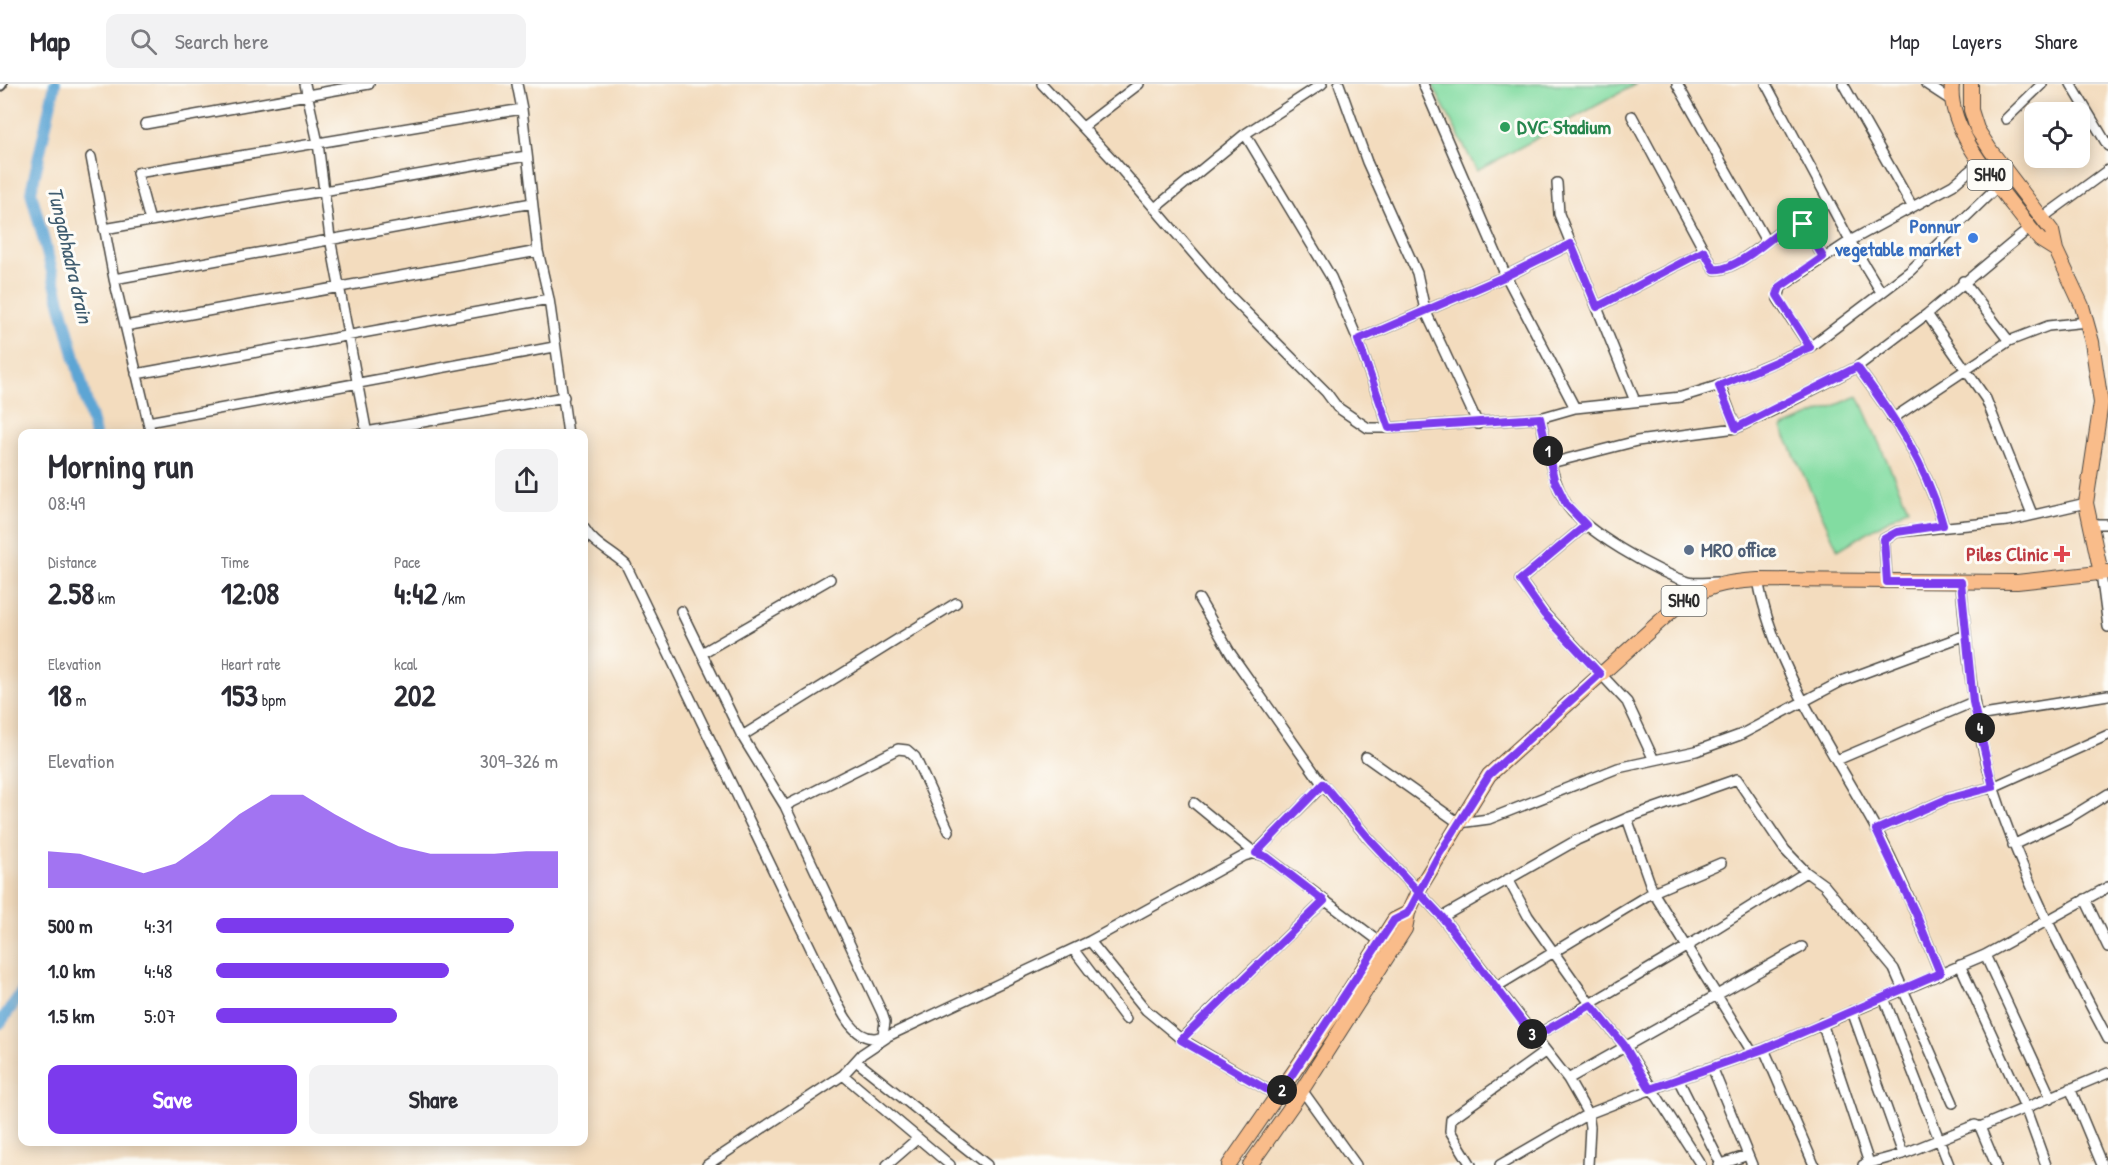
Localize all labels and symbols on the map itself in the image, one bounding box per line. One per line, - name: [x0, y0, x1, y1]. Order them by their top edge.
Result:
- place label: DVC Stadium: [1517, 113, 1611, 140]
- marker: DVC Stadium: [1498, 120, 1512, 134]
- road number: SH40: [1968, 160, 2012, 190]
- water label: Tungabhadra drain: [41, 184, 101, 327]
- pin: [1777, 198, 1828, 249]
- place label: Ponnur vegetable market: [1835, 212, 1962, 263]
- marker: Ponnur vegetable market: [1966, 231, 1980, 245]
- pin: 1: [1533, 436, 1563, 466]
- place label: MRO office: [1701, 536, 1777, 563]
- place label: Piles Clinic: [1966, 540, 2049, 567]
- marker: MRO office: [1682, 543, 1696, 557]
- marker: Piles Clinic: [2053, 545, 2071, 563]
- road number: SH40: [1662, 586, 1706, 616]
- pin: 4: [1965, 713, 1995, 743]
- pin: 3: [1517, 1019, 1547, 1049]
- pin: 2: [1267, 1075, 1297, 1105]

